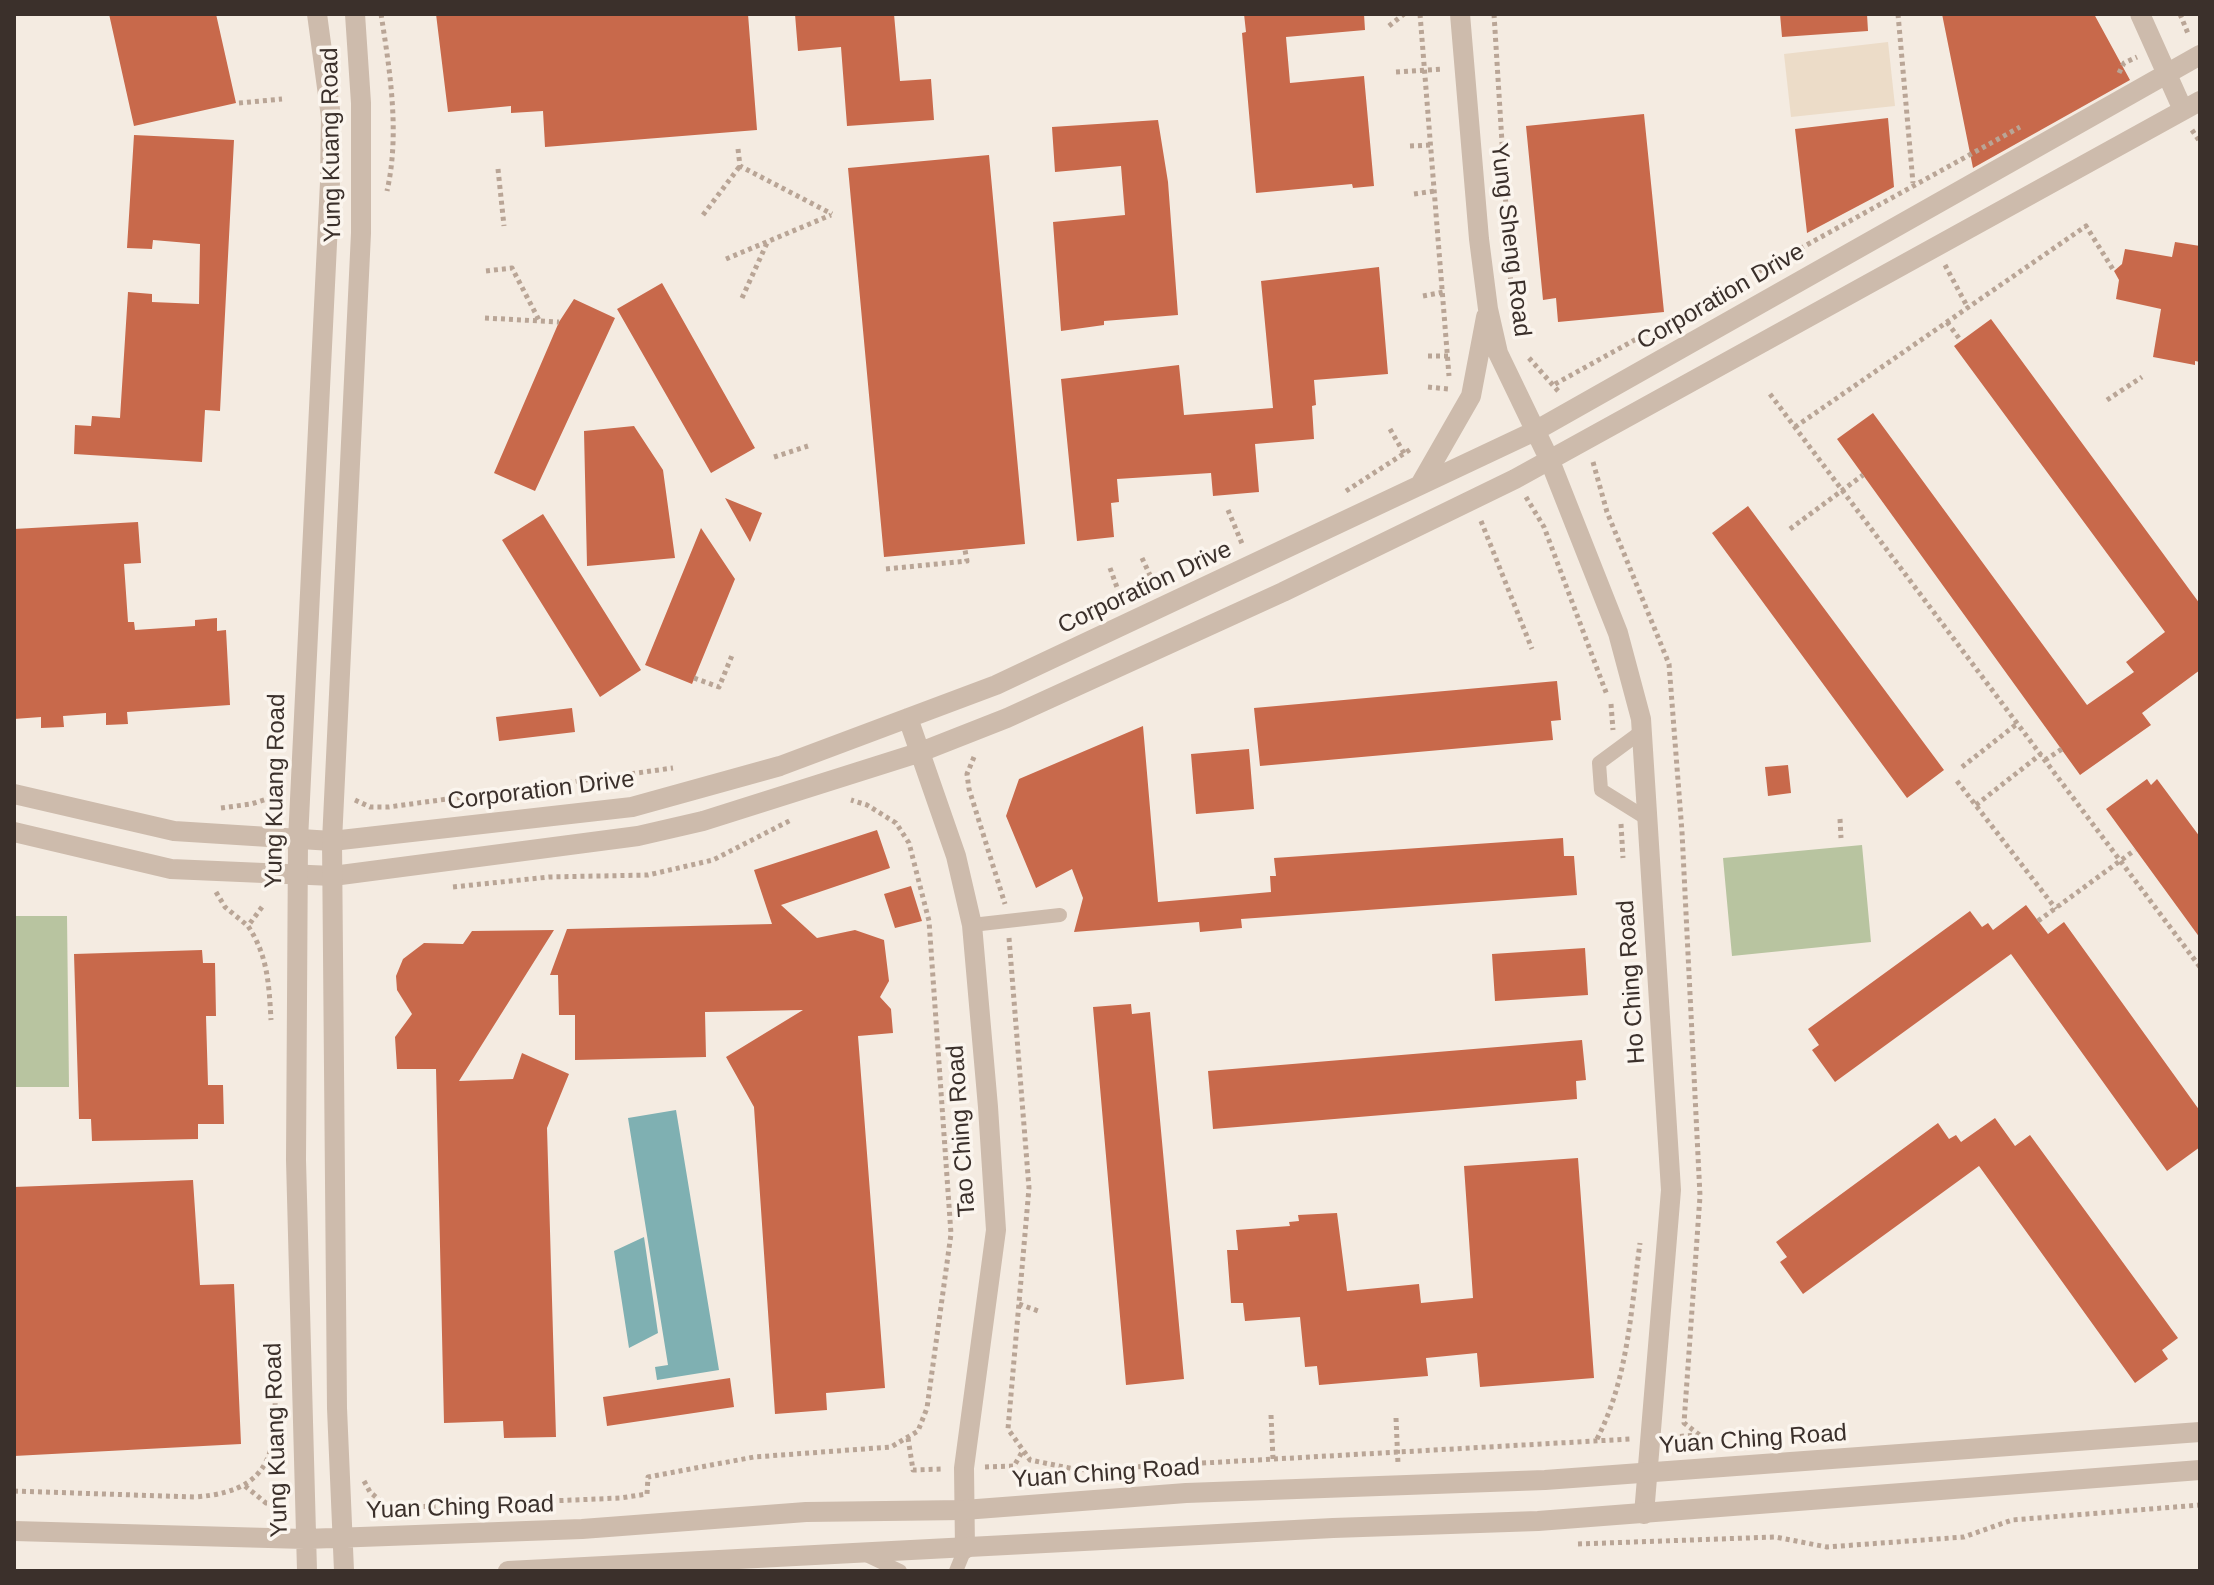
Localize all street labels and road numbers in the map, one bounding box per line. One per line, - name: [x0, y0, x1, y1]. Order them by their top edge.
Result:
- street label: Yung Kuang Road: [316, 47, 348, 243]
- street label: Yung Sheng Road: [1484, 142, 1536, 338]
- street label: Corporation Drive: [1632, 238, 1810, 356]
- street label: Corporation Drive: [1054, 535, 1236, 641]
- street label: Yung Kuang Road: [260, 693, 292, 889]
- street label: Corporation Drive: [446, 765, 636, 817]
- street label: Ho Ching Road: [1612, 899, 1652, 1065]
- street label: Tao Ching Road: [942, 1044, 982, 1218]
- street label: Yung Kuang Road: [259, 1342, 295, 1538]
- street label: Yuan Ching Road: [1658, 1419, 1848, 1461]
- street label: Yuan Ching Road: [1011, 1453, 1201, 1495]
- street label: Yuan Ching Road: [365, 1490, 555, 1526]

